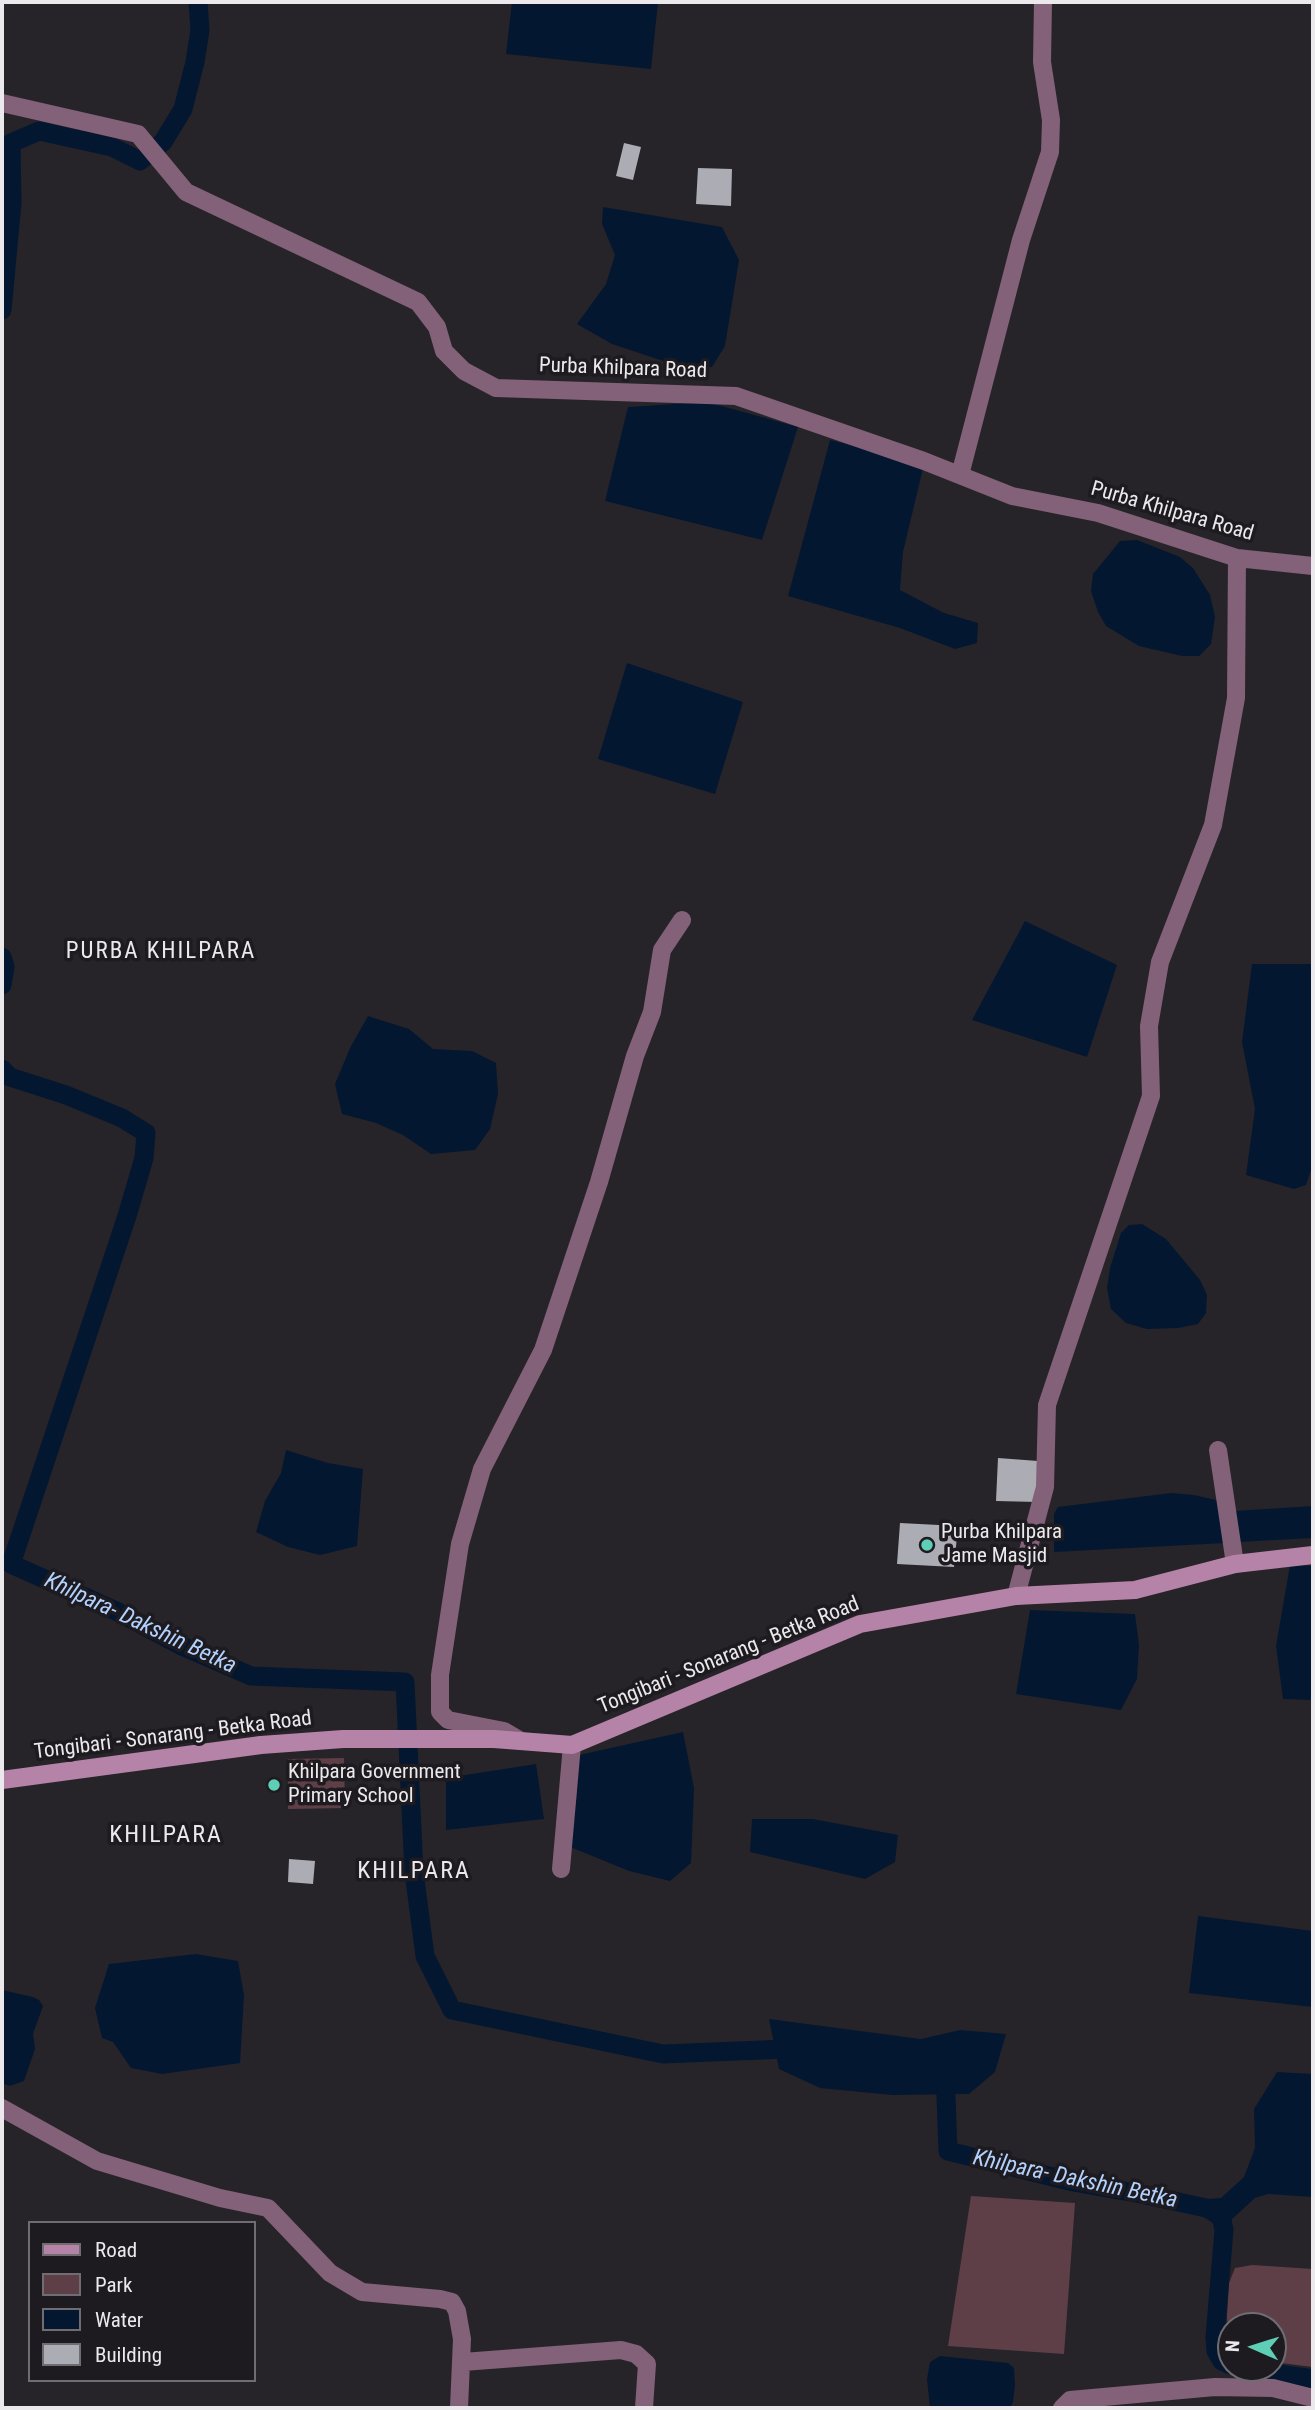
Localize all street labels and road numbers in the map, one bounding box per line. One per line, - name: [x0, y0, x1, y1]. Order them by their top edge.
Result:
- street label: Purba Khilpara Road: [539, 353, 707, 385]
- street label: Purba Khilpara Road: [1088, 477, 1256, 547]
- street label: Tongibari - Sonarang - Betka Road: [595, 1592, 863, 1720]
- street label: Tongibari - Sonarang - Betka Road: [33, 1706, 313, 1766]

